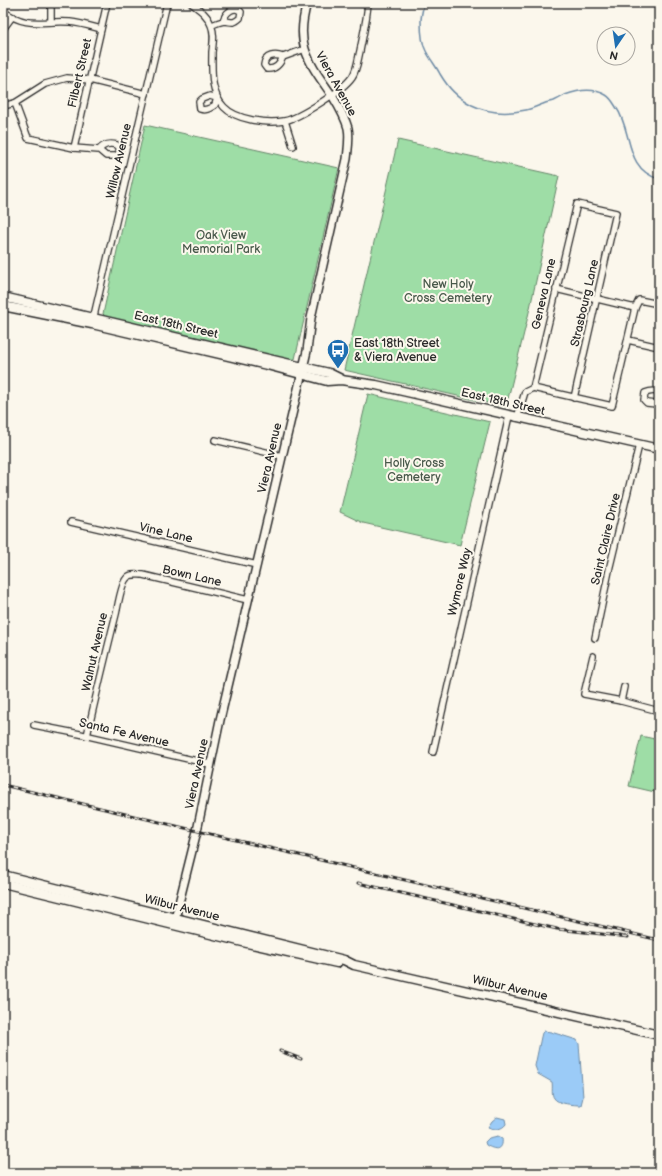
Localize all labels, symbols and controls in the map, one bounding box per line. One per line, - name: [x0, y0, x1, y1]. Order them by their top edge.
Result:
- north arrow: [596, 26, 636, 66]
- street label: Filbert Street: [65, 37, 95, 109]
- text: N: [608, 48, 619, 63]
- street label: Viera Avenue: [312, 49, 360, 119]
- street label: Willow Avenue: [103, 122, 135, 200]
- park label: Oak View Memorial Park: [182, 228, 260, 257]
- street label: Geneva Lane: [529, 257, 559, 331]
- street label: Strasbourg Lane: [568, 258, 602, 348]
- park label: New Holy Cross Cemetery: [404, 277, 493, 306]
- street label: East 18th Street: [133, 308, 220, 342]
- place label: East 18th Street & Viera Avenue: [354, 336, 440, 365]
- bus stop icon: East 18th Street & Viera Avenue: [325, 337, 351, 370]
- street label: East 18th Street: [460, 385, 547, 419]
- street label: Viera Avenue: [255, 421, 285, 495]
- park label: Holly Cross Cemetery: [384, 456, 444, 485]
- street label: Saint Claire Drive: [588, 492, 624, 586]
- street label: Vine Lane: [138, 520, 194, 546]
- street label: Wymore Way: [445, 546, 475, 618]
- street label: Bown Lane: [161, 562, 223, 590]
- street label: Walnut Avenue: [79, 611, 111, 693]
- street label: Santa Fe Avenue: [78, 715, 170, 751]
- street label: Viera Avenue: [182, 737, 212, 811]
- street label: Wilbur Avenue: [143, 891, 221, 925]
- street label: Wilbur Avenue: [471, 972, 549, 1004]

